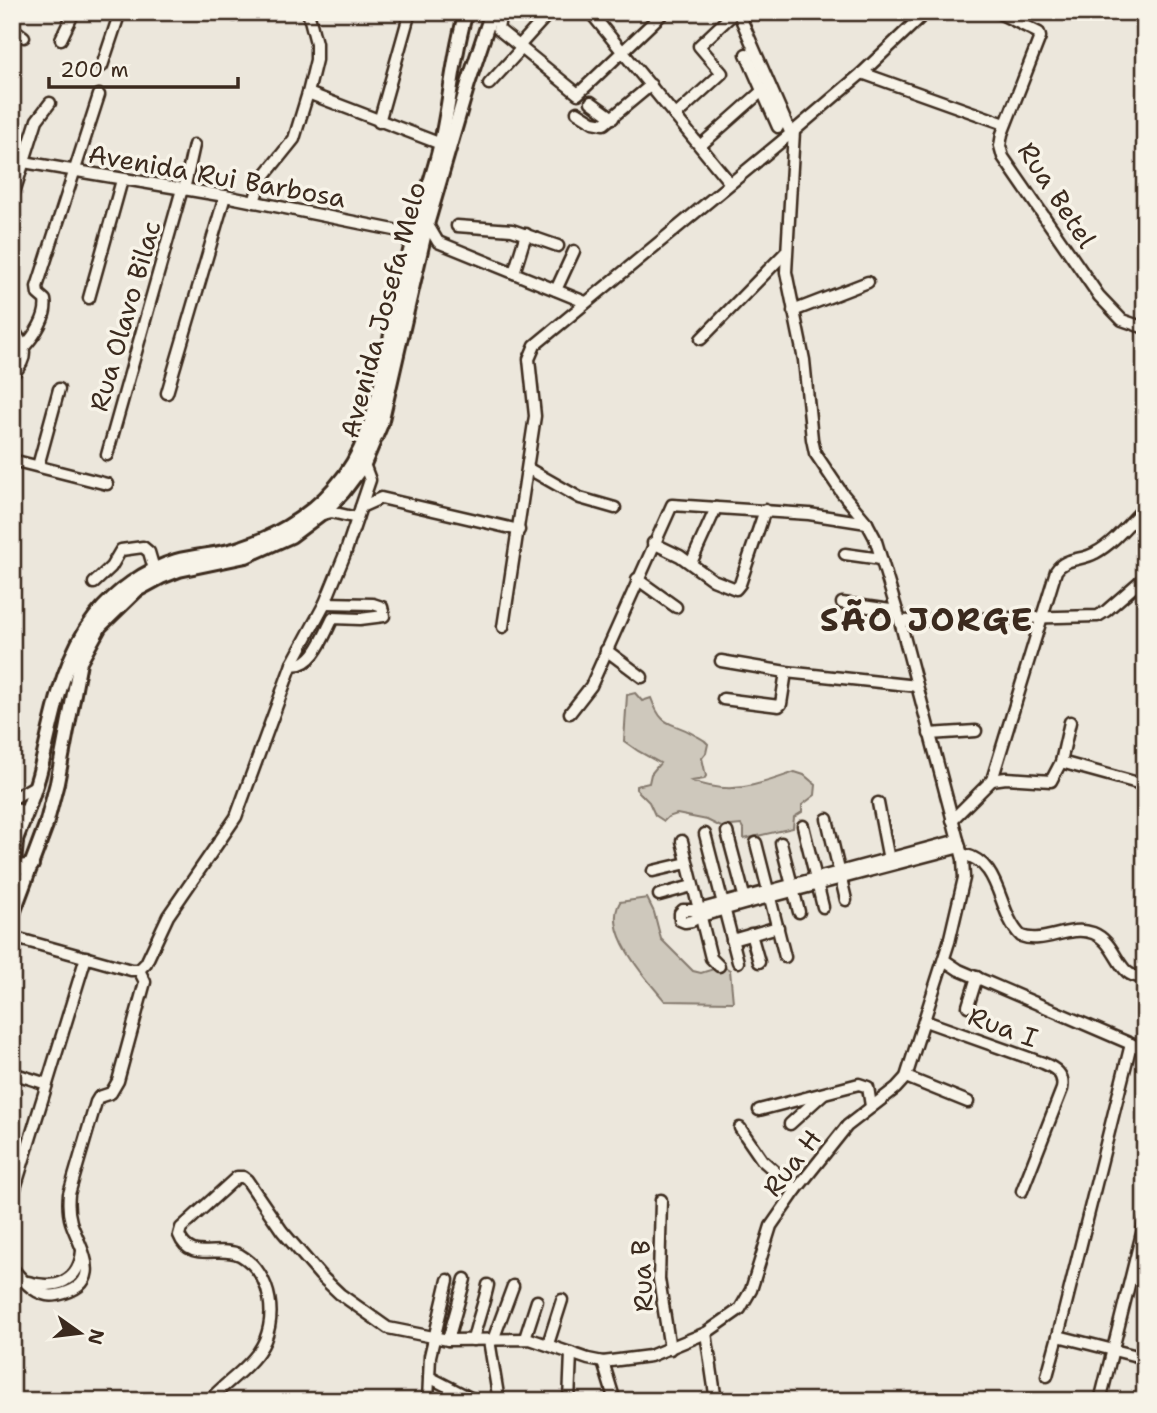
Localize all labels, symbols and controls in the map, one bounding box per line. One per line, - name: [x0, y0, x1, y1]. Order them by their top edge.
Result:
- scale bar: [49, 46, 238, 90]
- text: 200 m: [60, 56, 129, 84]
- street label: Rua Betel: [1010, 135, 1105, 255]
- street label: Avenida Rui Barbosa: [86, 136, 349, 215]
- street label: Avenida Josefa Melo: [331, 178, 434, 442]
- street label: Rua Olavo Bilac: [81, 216, 168, 415]
- district label: SÃO JORGE: [820, 597, 1034, 642]
- street label: Rua I: [964, 998, 1043, 1055]
- street label: Rua H: [754, 1122, 829, 1203]
- street label: Rua B: [622, 1239, 661, 1313]
- north arrow: [46, 1298, 116, 1368]
- text: N: [82, 1327, 110, 1347]

